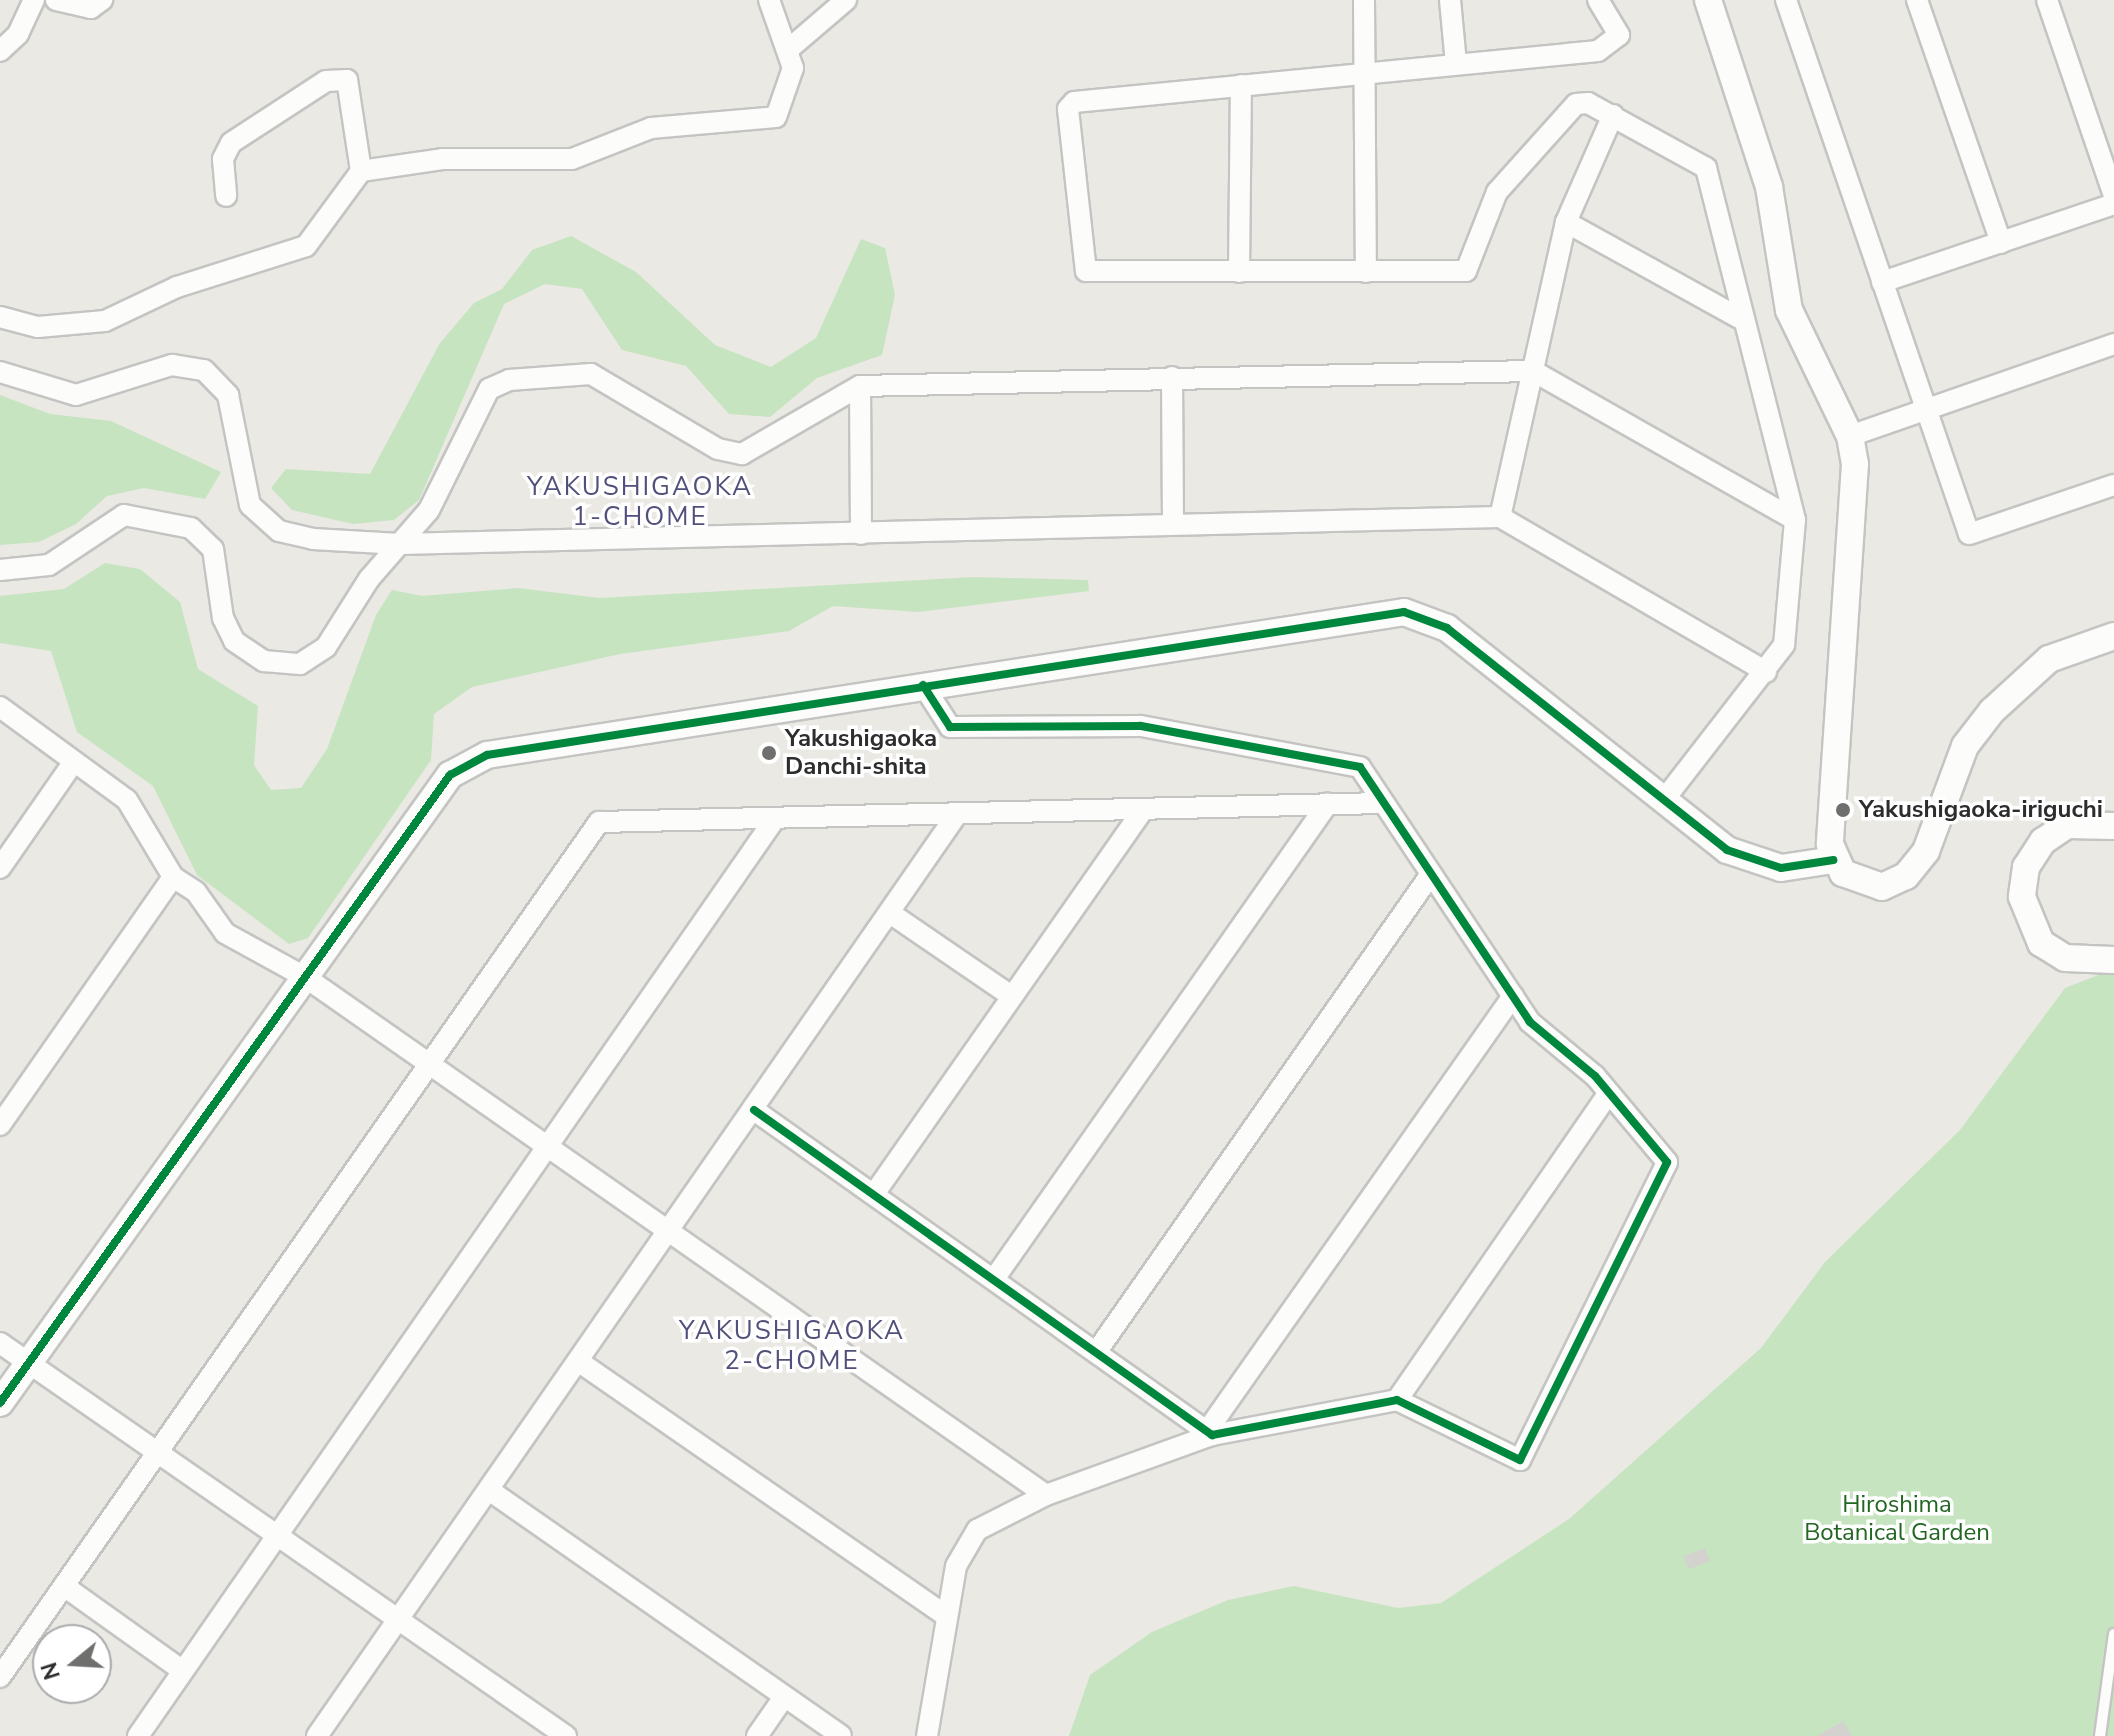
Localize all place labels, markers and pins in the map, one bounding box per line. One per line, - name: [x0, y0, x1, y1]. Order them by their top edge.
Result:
- place label: Yakushigaoka Danchi-shita: [785, 725, 937, 781]
- marker: Yakushigaoka Danchi-shita: [760, 744, 778, 762]
- place label: Yakushigaoka-iriguchi: [1859, 796, 2103, 824]
- marker: Yakushigaoka-iriguchi: [1834, 801, 1852, 819]

